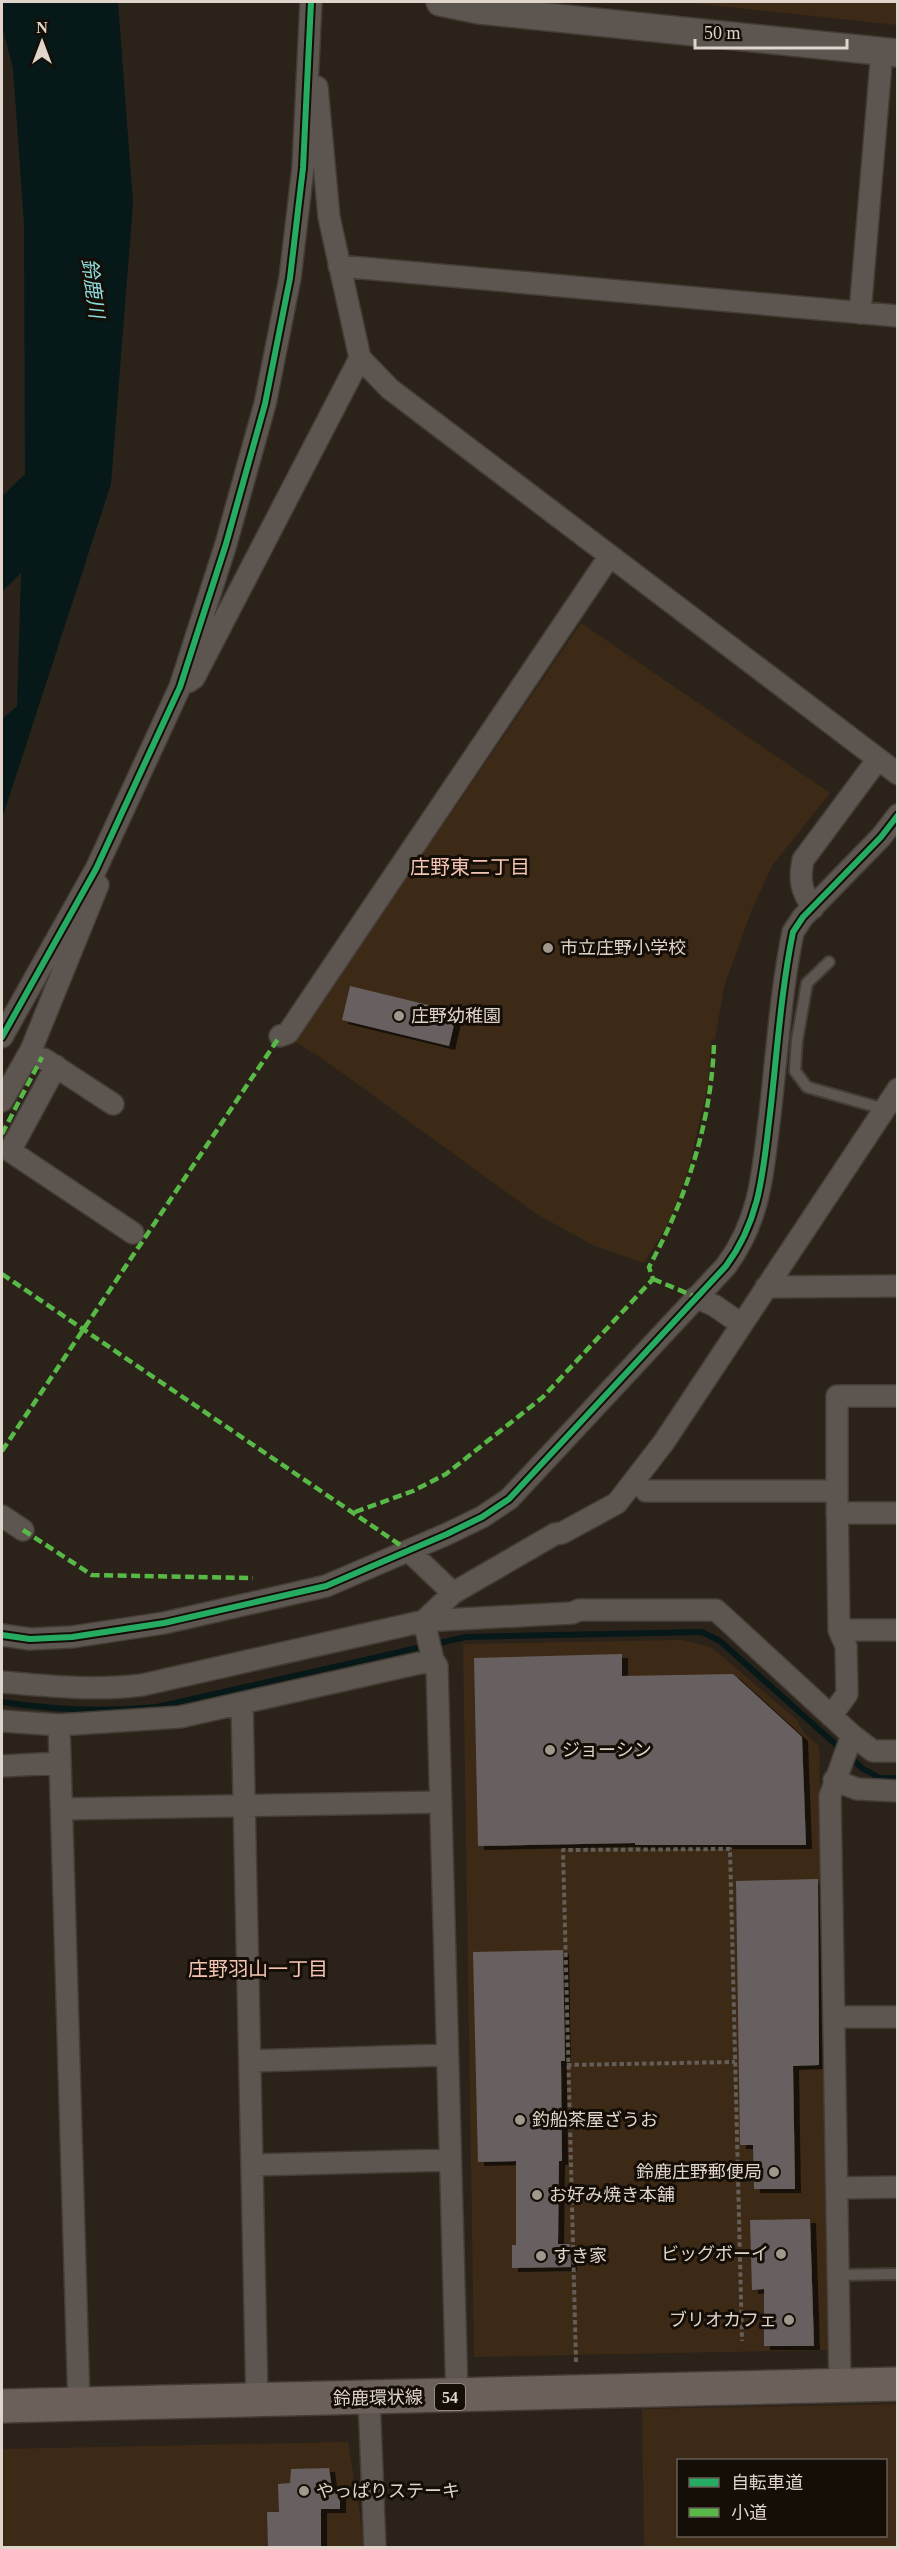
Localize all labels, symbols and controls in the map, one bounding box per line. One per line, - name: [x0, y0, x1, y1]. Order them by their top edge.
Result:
- north arrow: [12, 12, 72, 72]
- scale bar: [695, 12, 846, 50]
- text: N: [36, 19, 48, 36]
- text: 50 m: [704, 23, 741, 43]
- water label: 鈴鹿川: [78, 257, 108, 321]
- district label: 庄野東二丁目: [410, 856, 530, 878]
- place label: 市立庄野小学校: [560, 938, 686, 958]
- marker: 市立庄野小学校: [541, 941, 555, 955]
- place label: 庄野幼稚園: [411, 1006, 501, 1026]
- marker: 庄野幼稚園: [392, 1009, 406, 1023]
- place label: ジョーシン: [562, 1740, 652, 1760]
- marker: ジョーシン: [543, 1743, 557, 1757]
- district label: 庄野羽山一丁目: [188, 1958, 328, 1980]
- place label: 釣船茶屋ざうお: [532, 2110, 658, 2130]
- marker: 釣船茶屋ざうお: [513, 2113, 527, 2127]
- place label: 鈴鹿庄野郵便局: [636, 2162, 762, 2182]
- marker: 鈴鹿庄野郵便局: [767, 2165, 781, 2179]
- place label: お好み焼き本舗: [549, 2185, 675, 2205]
- marker: お好み焼き本舗: [530, 2188, 544, 2202]
- place label: ビッグボーイ: [661, 2244, 769, 2264]
- place label: すき家: [553, 2246, 607, 2266]
- marker: ビッグボーイ: [774, 2247, 788, 2261]
- marker: すき家: [534, 2249, 548, 2263]
- place label: ブリオカフェ: [669, 2310, 777, 2330]
- marker: ブリオカフェ: [782, 2313, 796, 2327]
- road number: 54: [435, 2384, 465, 2410]
- street label: 鈴鹿環状線: [333, 2387, 423, 2409]
- legend: [677, 2459, 887, 2537]
- text: 自転車道: [731, 2473, 803, 2493]
- place label: やっぱりステーキ: [316, 2481, 460, 2501]
- marker: やっぱりステーキ: [297, 2484, 311, 2498]
- text: 小道: [731, 2503, 767, 2523]

